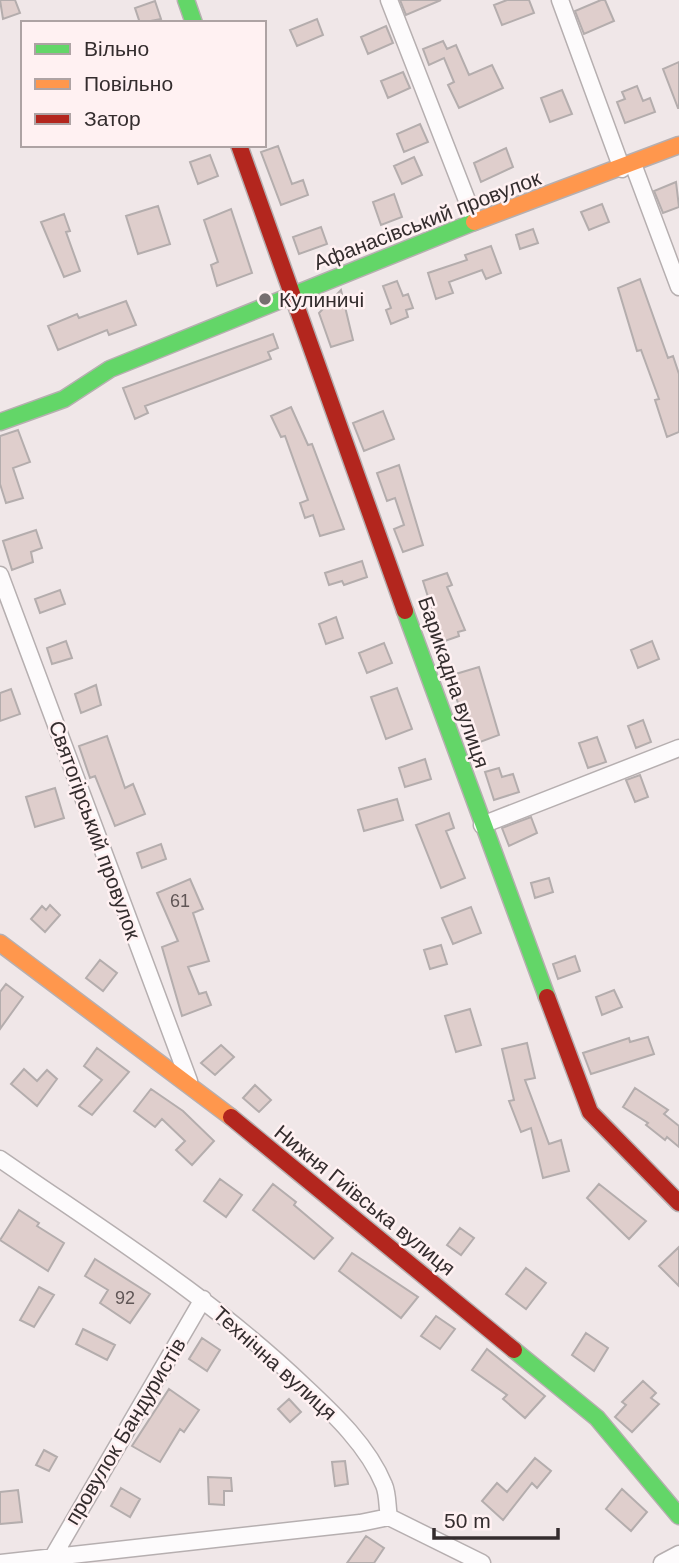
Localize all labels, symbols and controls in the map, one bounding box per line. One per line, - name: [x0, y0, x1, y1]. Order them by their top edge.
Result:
- legend: [21, 21, 266, 147]
- text: Вільно: [84, 37, 149, 60]
- text: Повільно: [84, 72, 173, 95]
- text: Затор: [84, 107, 141, 130]
- street label: Афанасівський провулок: [310, 166, 545, 274]
- place label: Кулиничі: [279, 288, 364, 311]
- marker: Кулиничі: [257, 291, 273, 307]
- street label: Барикадна вулиця: [414, 593, 494, 771]
- street label: Святогірський провулок: [45, 717, 146, 943]
- house number: 61: [170, 891, 190, 911]
- street label: Нижня Гиївська вулиця: [270, 1120, 460, 1280]
- house number: 92: [115, 1288, 135, 1308]
- street label: Технічна вулиця: [209, 1302, 341, 1424]
- street label: провулок Бандуристів: [60, 1334, 190, 1528]
- scale bar: [434, 1496, 558, 1540]
- text: 50 m: [444, 1509, 491, 1532]

